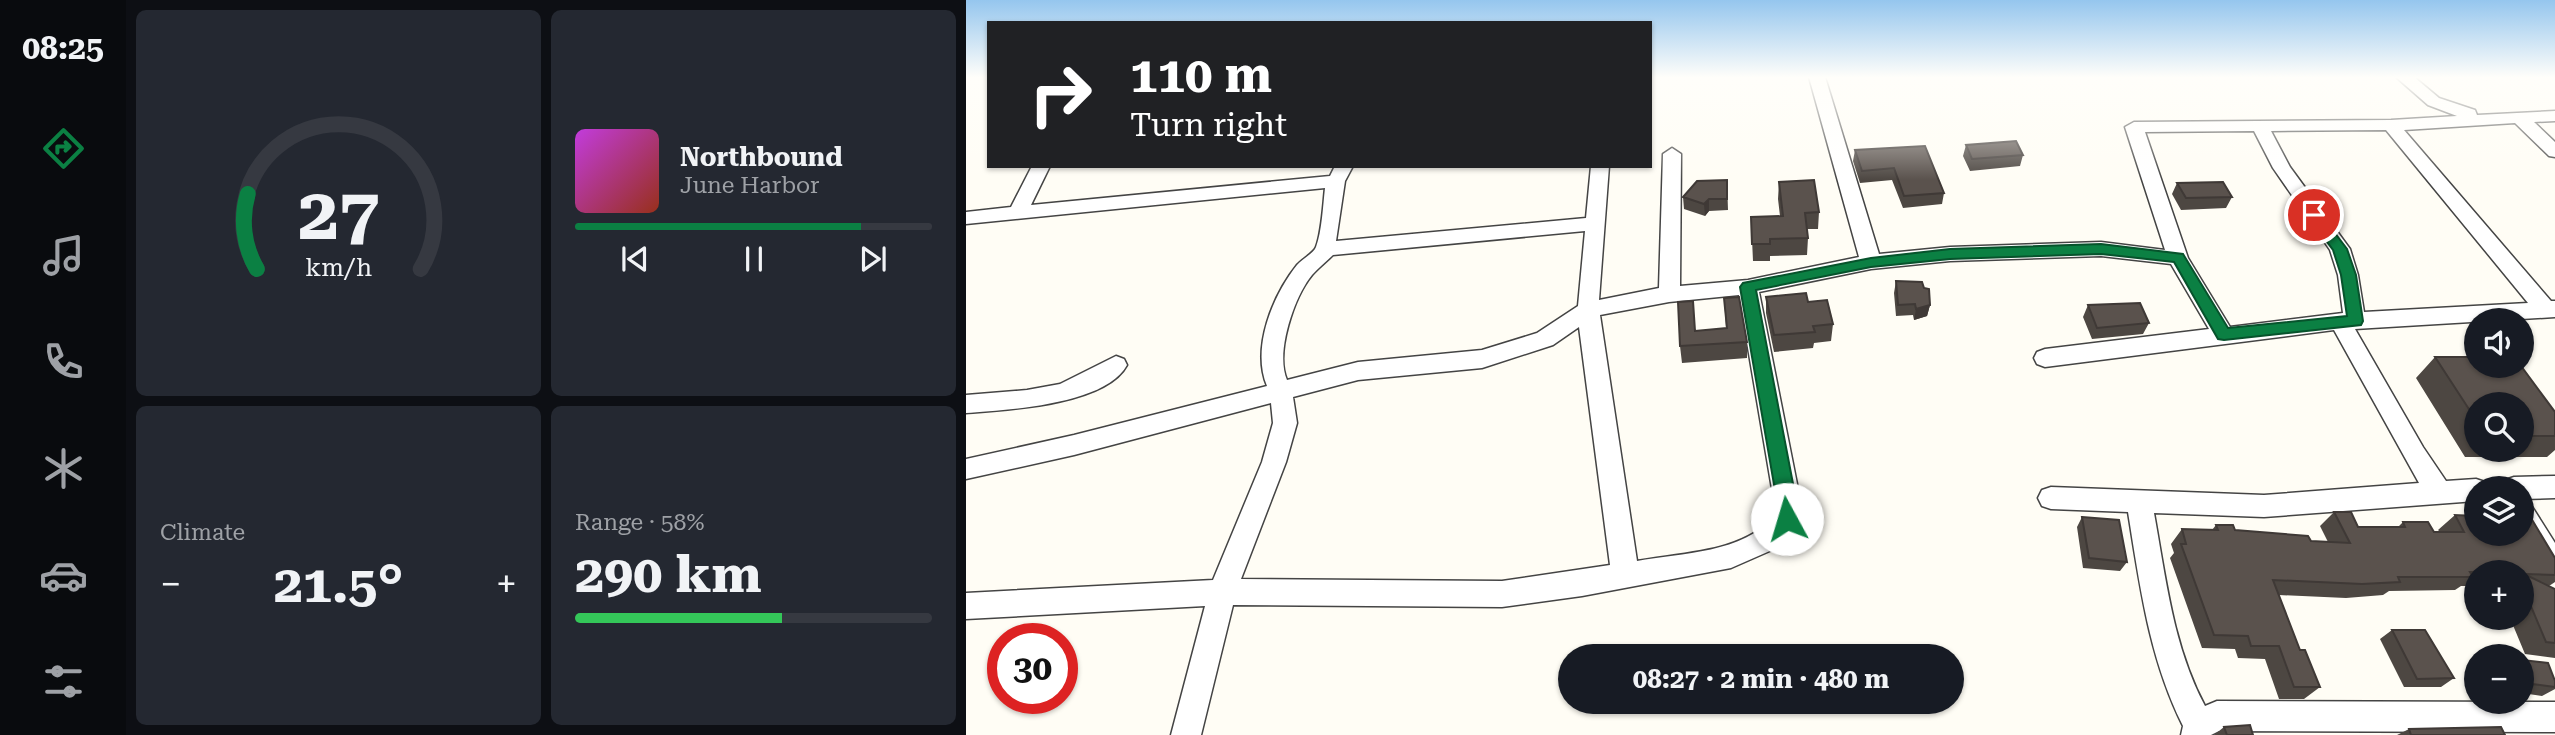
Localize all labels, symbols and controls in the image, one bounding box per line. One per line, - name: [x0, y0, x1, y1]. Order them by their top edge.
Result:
- text: 08:25: [22, 29, 104, 67]
- text: 110 m: [1130, 47, 1272, 104]
- icon: right: [1015, 49, 1106, 140]
- text: Turn right: [1130, 106, 1287, 144]
- icon: directions: [39, 124, 88, 173]
- text: Northbound: [680, 142, 843, 172]
- text: June Harbor: [680, 172, 820, 199]
- text: 27: [298, 173, 379, 258]
- pin: [2284, 185, 2344, 245]
- icon: arrive: [2295, 196, 2333, 234]
- icon: music: [39, 231, 88, 280]
- icon: previous: [616, 240, 654, 278]
- icon: pause: [735, 240, 773, 278]
- icon: next: [854, 240, 892, 278]
- text: km/h: [305, 253, 372, 282]
- map controls: [2464, 308, 2534, 714]
- button: sound: [2464, 308, 2534, 378]
- icon: phone: [39, 337, 88, 386]
- button: search: [2464, 392, 2534, 462]
- icon: climate: [39, 444, 88, 493]
- button: layers: [2464, 476, 2534, 546]
- position arrow: [1750, 482, 1824, 556]
- text: Range · 58%: [575, 509, 704, 536]
- text: Climate: [160, 519, 245, 546]
- text: 290 km: [575, 544, 762, 605]
- icon: car: [39, 551, 88, 600]
- text: 21.5°: [274, 554, 403, 615]
- button: +: [2464, 560, 2534, 630]
- text: −: [160, 562, 181, 606]
- text: +: [496, 562, 517, 606]
- speed limit sign: 30: [987, 623, 1078, 714]
- button: −: [2464, 644, 2534, 714]
- icon: filters: [39, 657, 88, 706]
- text: 08:27 · 2 min · 480 m: [1633, 664, 1889, 694]

